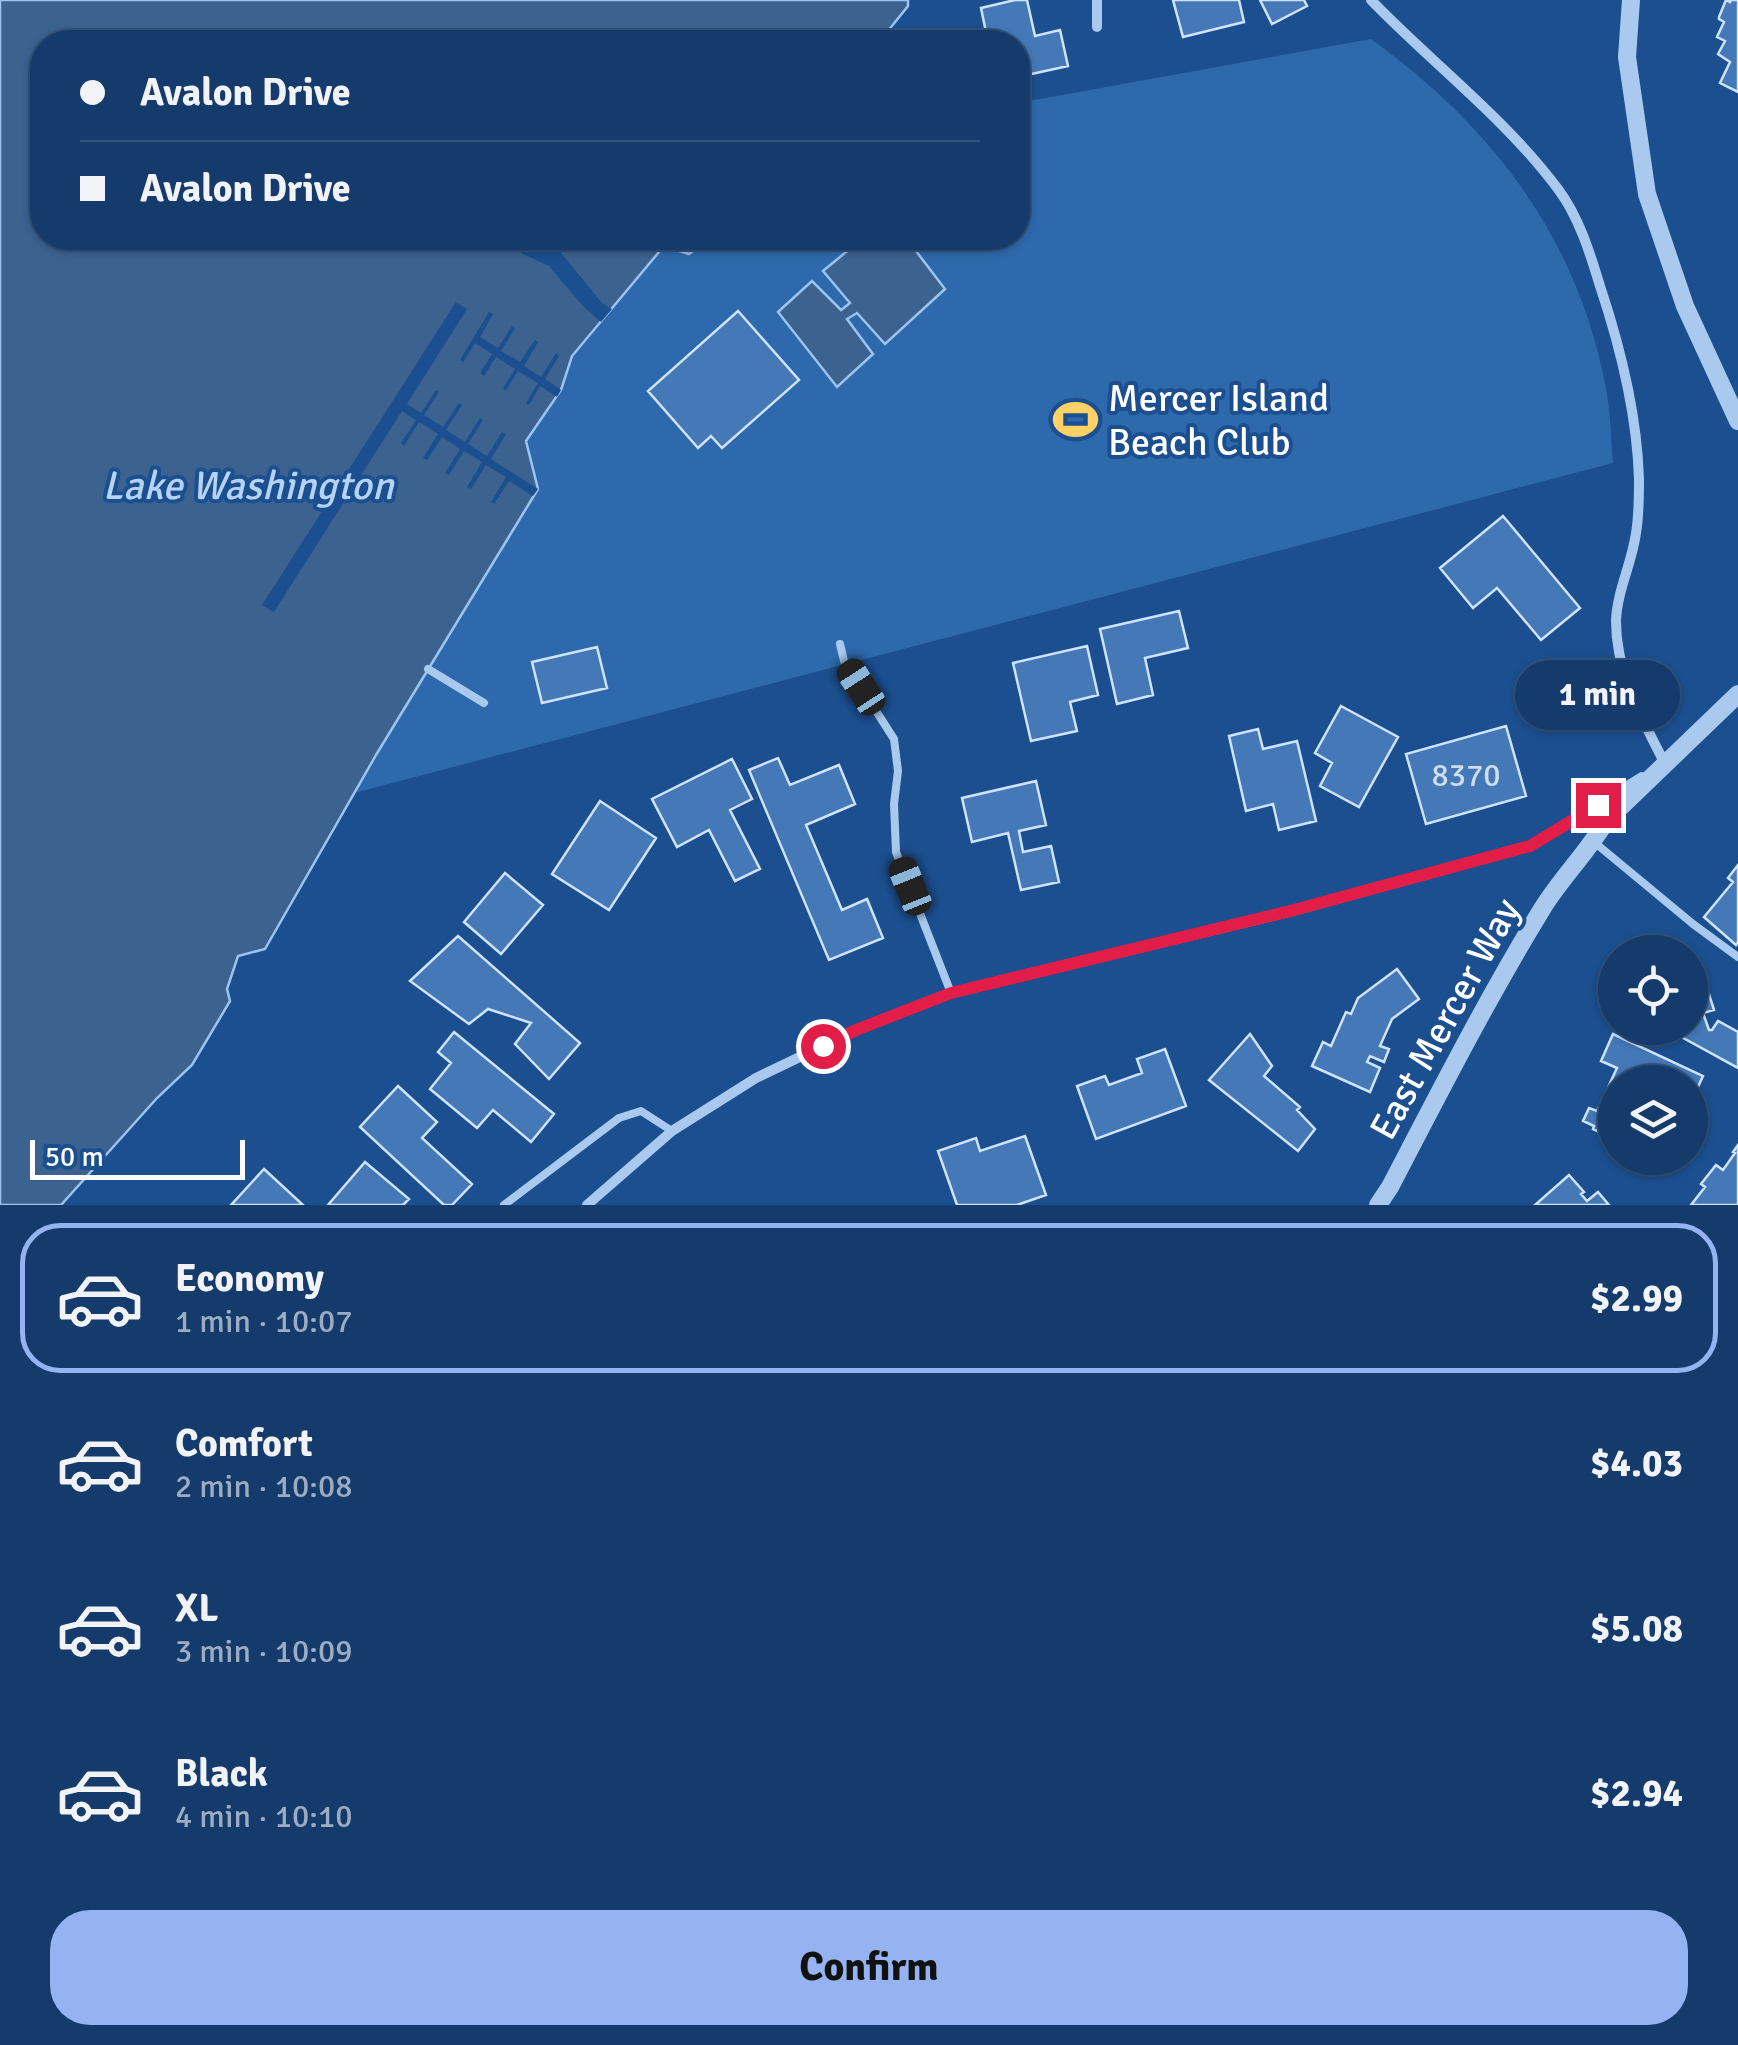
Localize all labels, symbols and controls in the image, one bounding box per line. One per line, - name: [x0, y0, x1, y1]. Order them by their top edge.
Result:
- text: Avalon Drive: [140, 69, 351, 116]
- text: Avalon Drive: [140, 165, 351, 212]
- place label: Mercer Island Beach Club: [1108, 375, 1329, 466]
- sports icon: Mercer Island Beach Club: [1051, 396, 1099, 444]
- water label: Lake Washington: [103, 461, 395, 511]
- car: [832, 654, 890, 720]
- callout: 1 min: [1516, 660, 1680, 730]
- text: 1 min: [1559, 675, 1636, 714]
- house number: 8370: [1431, 756, 1501, 795]
- route end: [1576, 783, 1621, 828]
- car: [885, 853, 935, 919]
- street label: East Mercer Way: [1359, 890, 1531, 1148]
- map controls: [1598, 935, 1708, 1175]
- button: locate: [1598, 935, 1708, 1045]
- route start: [801, 1024, 846, 1069]
- button: layers: [1598, 1065, 1708, 1175]
- scale bar: [30, 1135, 245, 1180]
- text: 50 m: [45, 1140, 104, 1174]
- icon: car: [55, 1253, 145, 1343]
- text: Economy: [175, 1255, 324, 1302]
- text: $2.99: [1590, 1275, 1683, 1322]
- text: 1 min · 10:07: [175, 1302, 353, 1341]
- icon: car: [55, 1418, 145, 1508]
- text: Comfort: [175, 1420, 313, 1467]
- text: $4.03: [1590, 1440, 1683, 1487]
- text: 2 min · 10:08: [175, 1467, 353, 1506]
- icon: car: [55, 1583, 145, 1673]
- text: XL: [175, 1585, 218, 1632]
- text: $5.08: [1590, 1605, 1683, 1652]
- text: 3 min · 10:09: [175, 1632, 353, 1671]
- icon: car: [55, 1748, 145, 1838]
- text: Black: [175, 1750, 268, 1797]
- text: $2.94: [1590, 1770, 1683, 1817]
- text: 4 min · 10:10: [175, 1797, 353, 1836]
- button: Confirm: [50, 1910, 1688, 2025]

